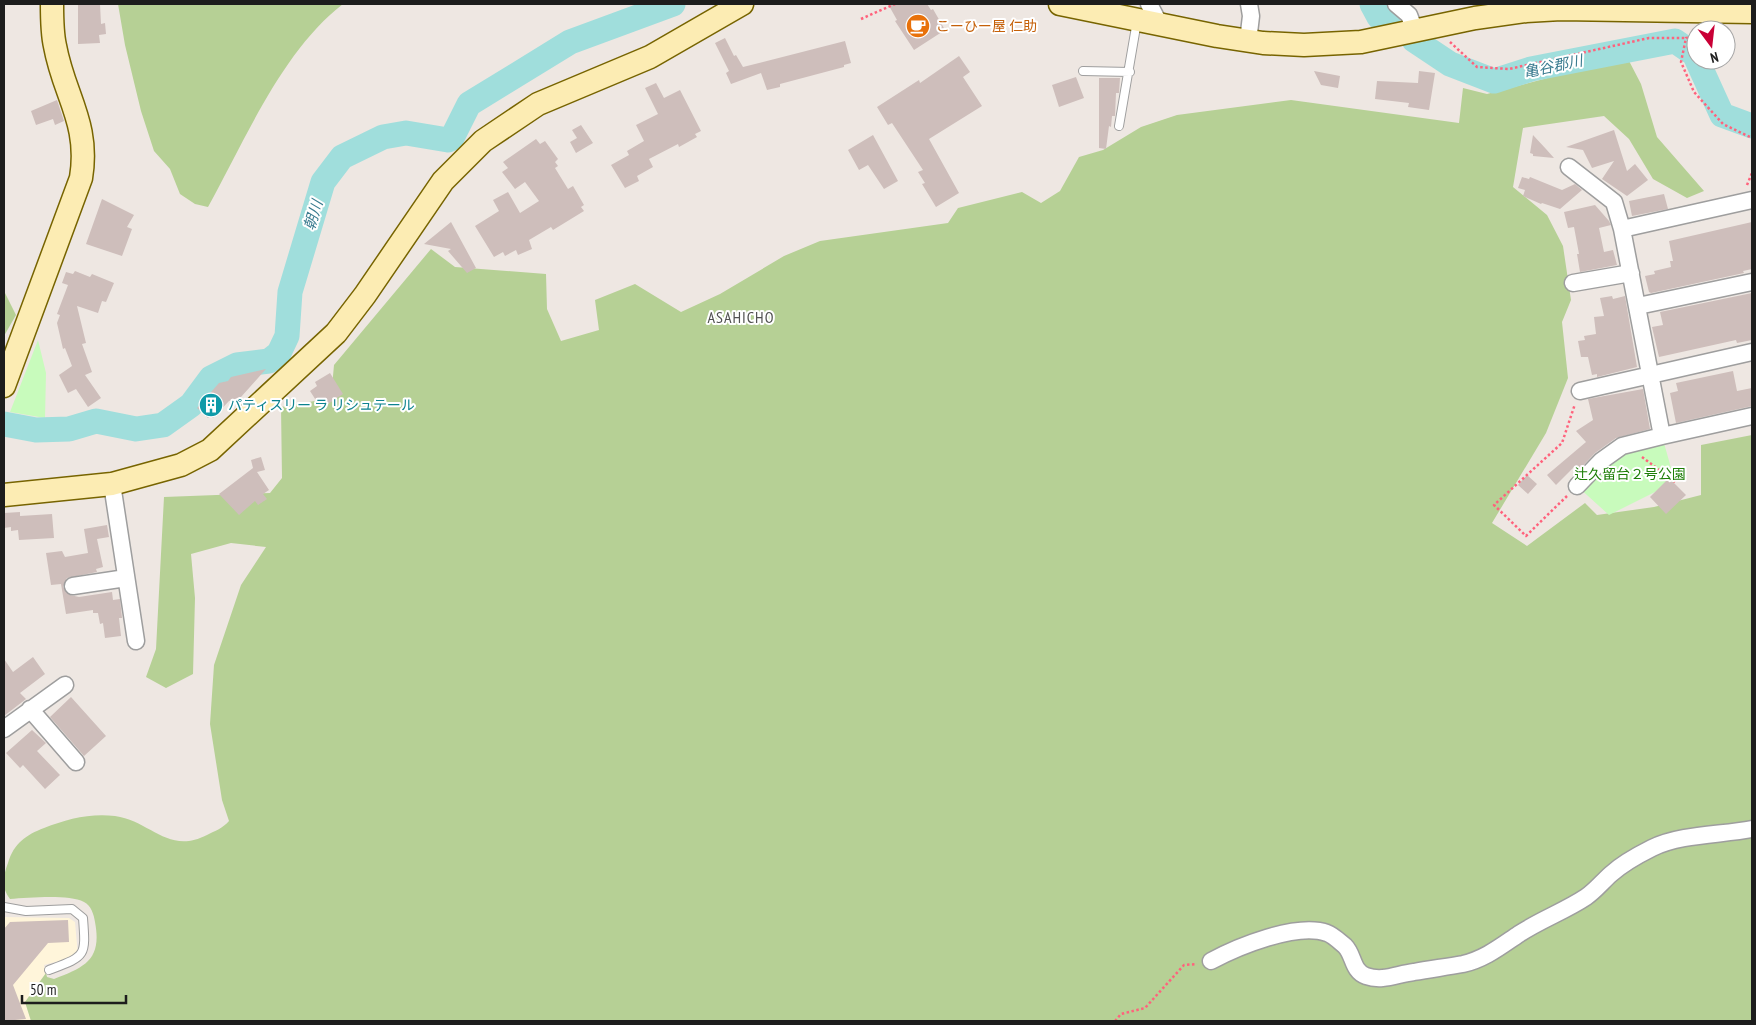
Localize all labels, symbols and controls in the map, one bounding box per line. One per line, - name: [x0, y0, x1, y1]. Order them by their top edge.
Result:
- cafe icon: こーひー屋 仁助: [905, 13, 931, 39]
- place label: こーひー屋 仁助: [936, 17, 1037, 35]
- north arrow: [1686, 20, 1736, 70]
- text: N: [1708, 48, 1720, 67]
- water label: 亀谷郡川: [1522, 50, 1586, 82]
- water label: 朝川: [300, 196, 327, 232]
- district label: ASAHICHO: [708, 307, 774, 327]
- building icon: パティスリー ラ リシュテール: [198, 392, 224, 418]
- place label: パティスリー ラ リシュテール: [228, 396, 415, 414]
- park label: 辻久留台２号公園: [1574, 465, 1686, 483]
- scale bar: [22, 972, 126, 1004]
- text: 50 m: [30, 980, 56, 999]

